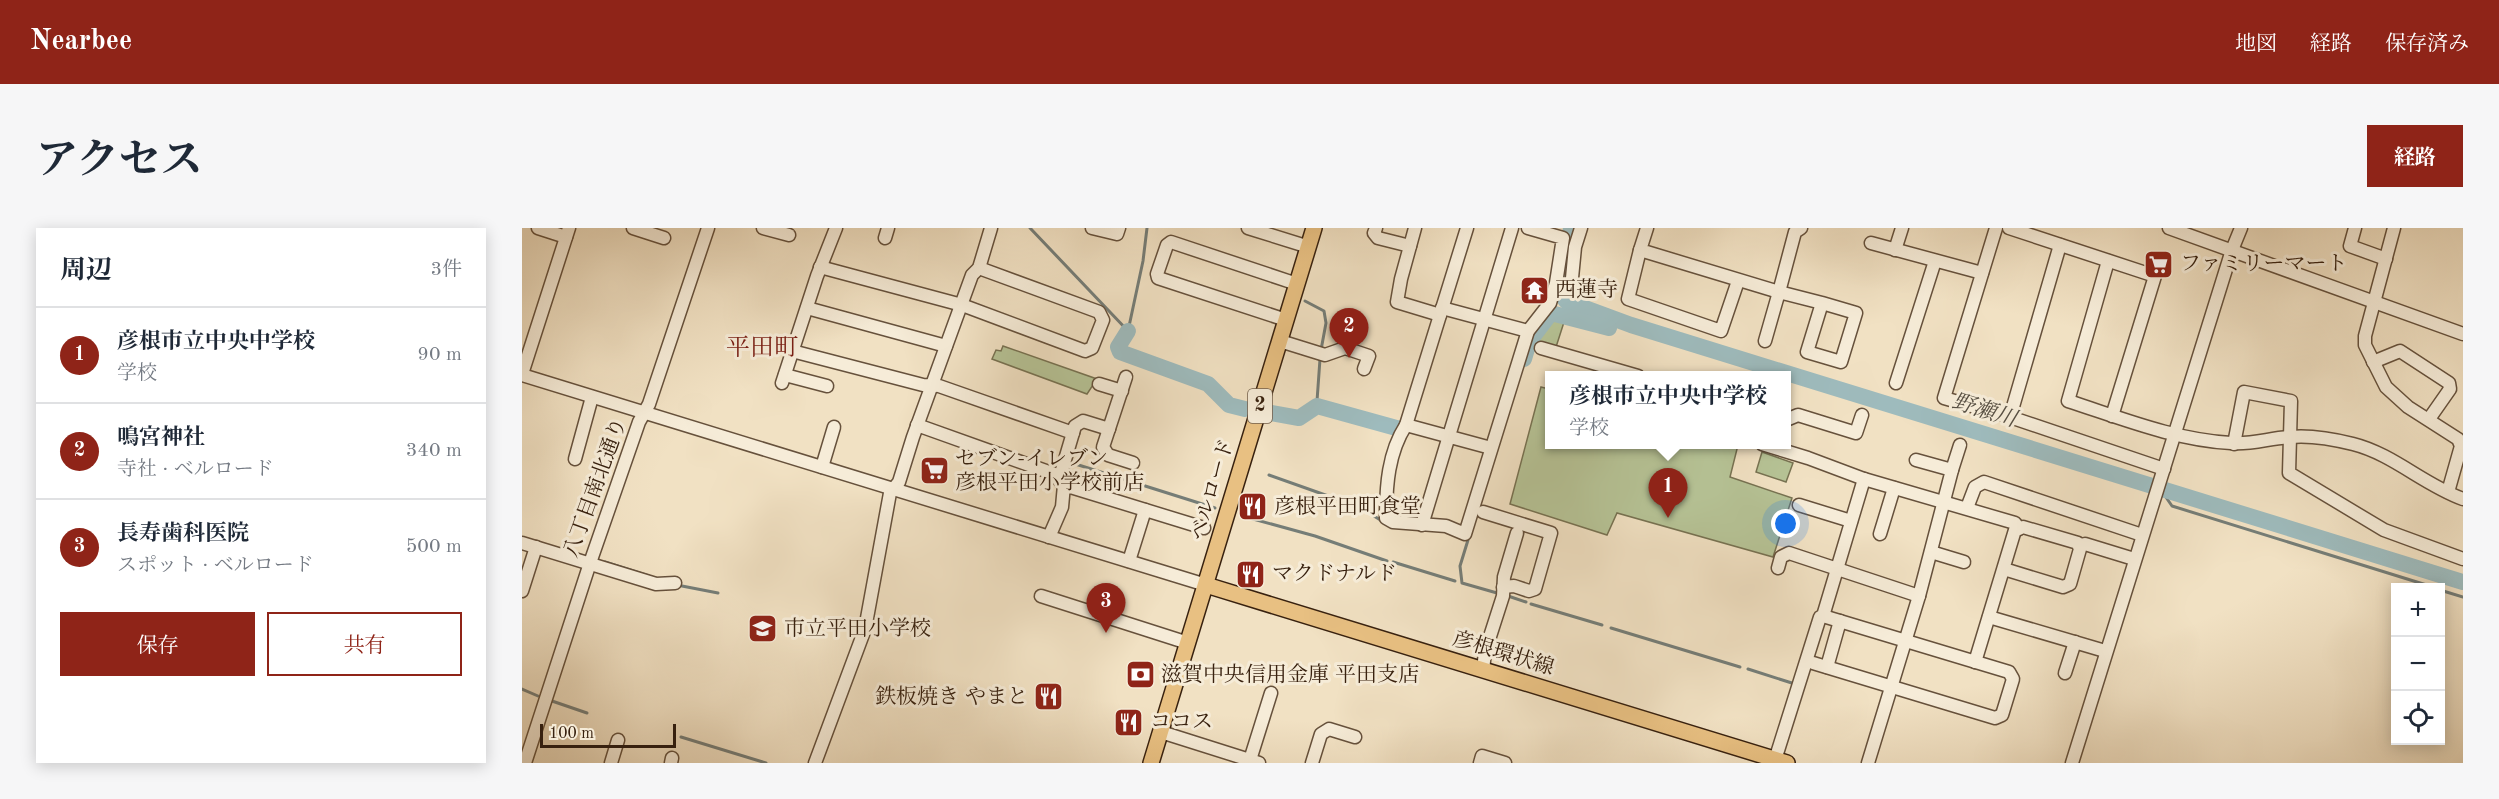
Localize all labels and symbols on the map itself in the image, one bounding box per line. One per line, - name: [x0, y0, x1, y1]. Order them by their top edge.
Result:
- supermarket icon: ファミリーマート: [2143, 248, 2175, 280]
- place label: ファミリーマート: [2180, 254, 2348, 275]
- temple icon: 西蓮寺: [1518, 274, 1550, 306]
- place label: 西蓮寺: [1555, 278, 1618, 301]
- pin: 2: [1330, 308, 1368, 358]
- district label: 平田町: [726, 335, 798, 361]
- road number: 2: [1248, 389, 1272, 423]
- water label: 野瀬川: [1949, 389, 2021, 432]
- street label: 八丁目南北通り: [559, 415, 631, 561]
- street label: ベルロード: [1188, 437, 1238, 543]
- place label: セブン-イレブン 彦根平田小学校前店: [955, 447, 1144, 494]
- supermarket icon: セブン-イレブン 彦根平田小学校前店: [918, 455, 950, 487]
- pin: 1: [1648, 468, 1688, 518]
- restaurant icon: 彦根平田町食堂: [1237, 491, 1269, 523]
- place label: 彦根平田町食堂: [1274, 495, 1421, 518]
- your location: [1771, 509, 1800, 538]
- restaurant icon: マクドナルド: [1235, 558, 1267, 590]
- place label: マクドナルド: [1272, 563, 1397, 585]
- pin: 3: [1086, 584, 1126, 633]
- school or university icon: 市立平田小学校: [747, 613, 779, 645]
- place label: 市立平田小学校: [784, 617, 931, 640]
- street label: 彦根環状線: [1450, 627, 1557, 679]
- bank icon: 滋賀中央信用金庫 平田支店: [1124, 659, 1156, 691]
- place label: 滋賀中央信用金庫 平田支店: [1161, 663, 1419, 686]
- restaurant icon: 鉄板焼き やまと: [1033, 681, 1065, 713]
- place label: 鉄板焼き やまと: [875, 685, 1028, 708]
- restaurant icon: ココス: [1113, 706, 1145, 738]
- place label: ココス: [1150, 712, 1213, 733]
- scale bar: [540, 721, 676, 748]

